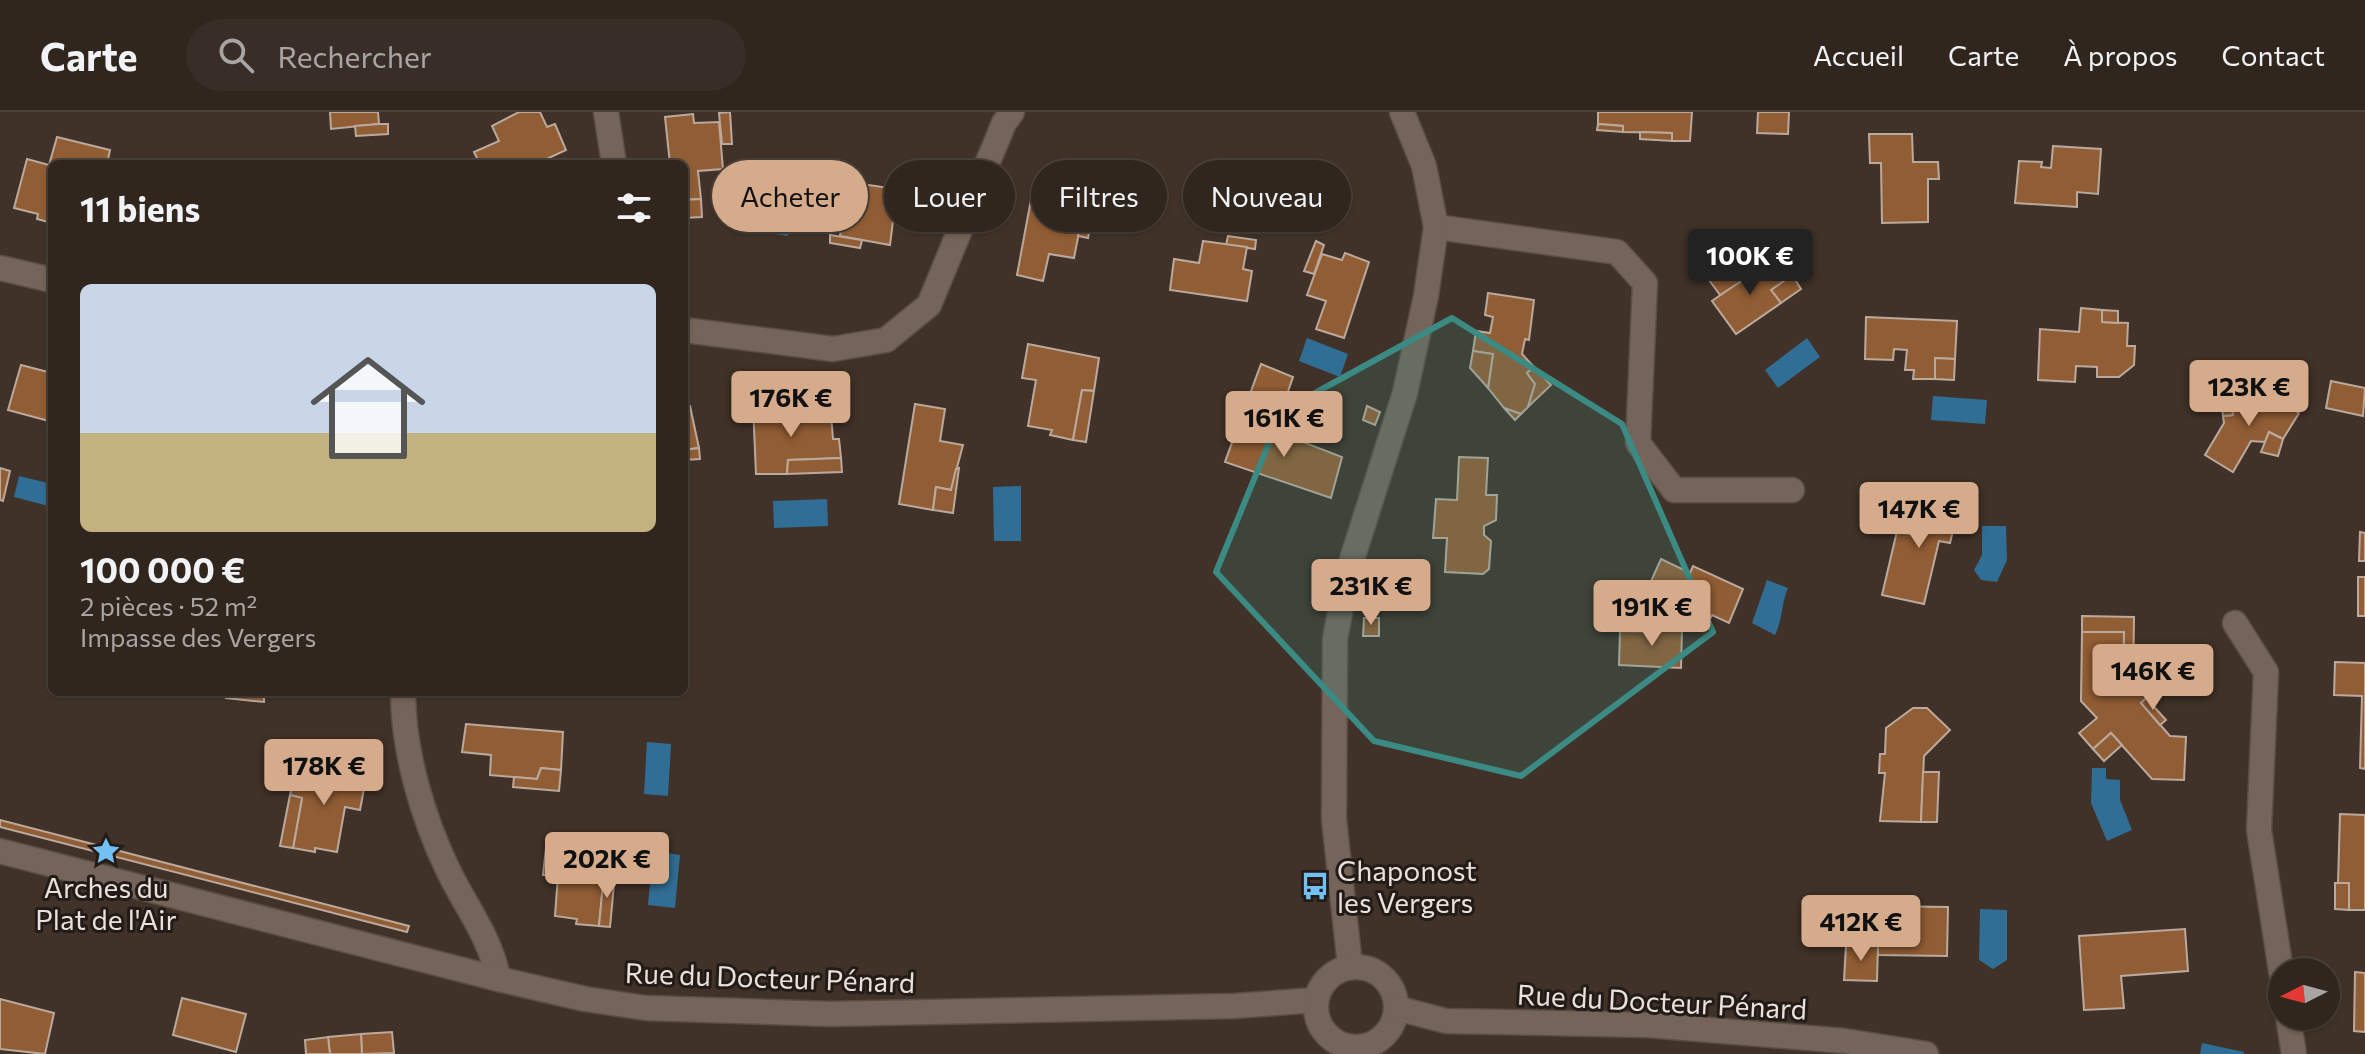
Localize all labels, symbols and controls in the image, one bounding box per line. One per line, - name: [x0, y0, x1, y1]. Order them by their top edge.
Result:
- search box: [186, 19, 746, 91]
- text: Carte: [40, 32, 138, 79]
- icon: search: [214, 33, 258, 77]
- text: Rechercher: [278, 37, 432, 74]
- text: Accueil: [1813, 38, 1904, 72]
- text: Carte: [1948, 38, 2019, 72]
- text: À propos: [2063, 38, 2178, 72]
- text: Contact: [2222, 38, 2325, 72]
- chip: Acheter: [712, 160, 868, 232]
- chip: Louer: [884, 160, 1015, 232]
- chip: Filtres: [1031, 160, 1167, 232]
- chip: Nouveau: [1183, 160, 1351, 232]
- icon: filters: [612, 186, 656, 230]
- text: 11 biens: [80, 187, 200, 229]
- pin: 100K €: [1685, 229, 1815, 297]
- text: 100K €: [1706, 239, 1794, 270]
- icon: home: [296, 336, 440, 480]
- pin: 123K €: [2184, 360, 2314, 428]
- text: 123K €: [2207, 370, 2291, 401]
- pin: 176K €: [726, 371, 856, 439]
- text: 176K €: [749, 381, 833, 412]
- pin: 161K €: [1219, 391, 1349, 459]
- text: 161K €: [1243, 401, 1325, 432]
- pin: 147K €: [1854, 482, 1984, 550]
- text: 147K €: [1878, 492, 1960, 523]
- text: 100 000 €: [80, 548, 245, 590]
- pin: 231K €: [1306, 559, 1436, 627]
- text: 231K €: [1329, 569, 1413, 600]
- pin: 191K €: [1587, 580, 1717, 648]
- text: 2 pièces · 52 m²: [80, 590, 257, 621]
- text: 191K €: [1611, 590, 1693, 621]
- text: Impasse des Vergers: [80, 621, 316, 652]
- pin: 146K €: [2088, 644, 2218, 712]
- text: 146K €: [2110, 654, 2196, 685]
- pin: 178K €: [259, 739, 389, 807]
- text: 178K €: [282, 749, 366, 780]
- pin: 202K €: [542, 832, 672, 900]
- place icon: Arches du Plat de l'Air: [91, 836, 121, 866]
- text: 202K €: [563, 842, 651, 873]
- place label: Chaponost les Vergers: [1337, 853, 1477, 919]
- place label: Arches du Plat de l'Air: [35, 870, 177, 936]
- bus stop icon: Chaponost les Vergers: [1300, 871, 1330, 901]
- pin: 412K €: [1796, 895, 1926, 963]
- text: 412K €: [1819, 905, 1903, 936]
- street label: Rue du Docteur Pénard: [624, 955, 916, 999]
- north arrow: [2268, 958, 2340, 1030]
- map controls: [2268, 958, 2340, 1030]
- street label: Rue du Docteur Pénard: [1516, 976, 1808, 1026]

